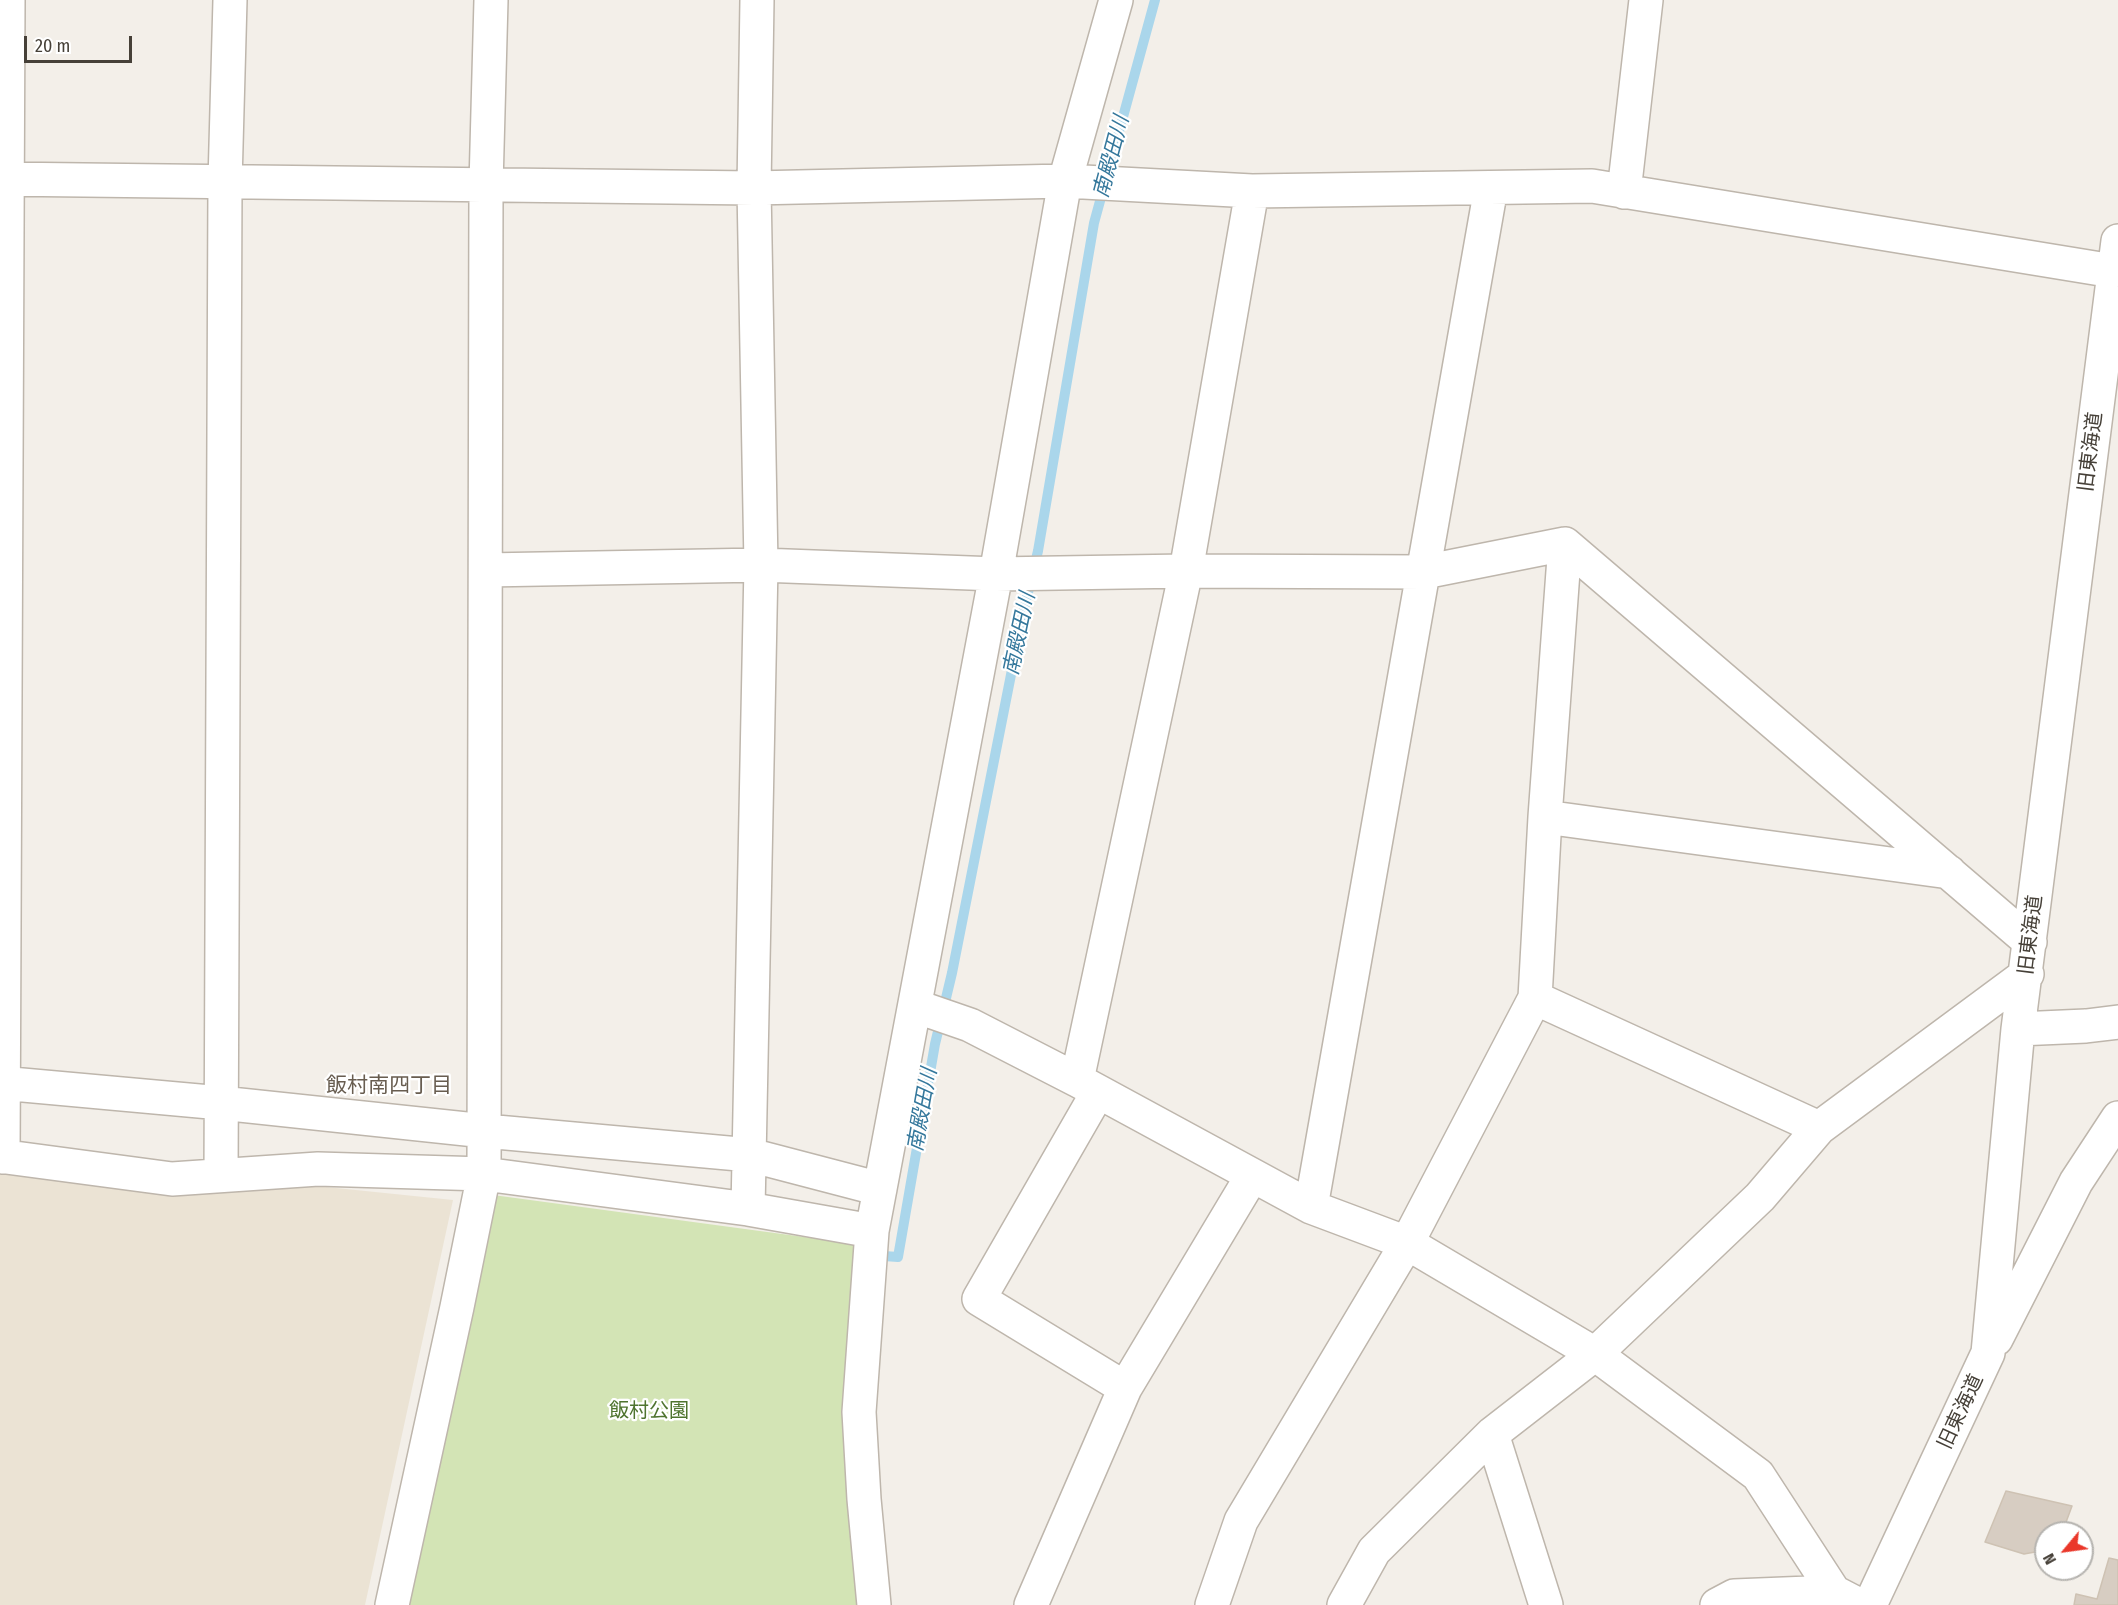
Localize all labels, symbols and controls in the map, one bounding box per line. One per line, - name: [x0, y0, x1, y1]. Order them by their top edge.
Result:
- scale bar: [27, 24, 135, 62]
- text: 20 m: [35, 35, 70, 57]
- water label: 南殿田川: [1089, 113, 1135, 201]
- street label: 旧東海道: [2074, 411, 2108, 493]
- water label: 南殿田川: [999, 590, 1041, 678]
- street label: 旧東海道: [2014, 894, 2048, 976]
- water label: 南殿田川: [903, 1066, 943, 1154]
- district label: 飯村南四丁目: [326, 1073, 452, 1099]
- street label: 旧東海道: [1933, 1371, 1989, 1453]
- park label: 飯村公園: [609, 1399, 689, 1423]
- north arrow: [2034, 1521, 2094, 1581]
- text: N: [2039, 1550, 2060, 1568]

